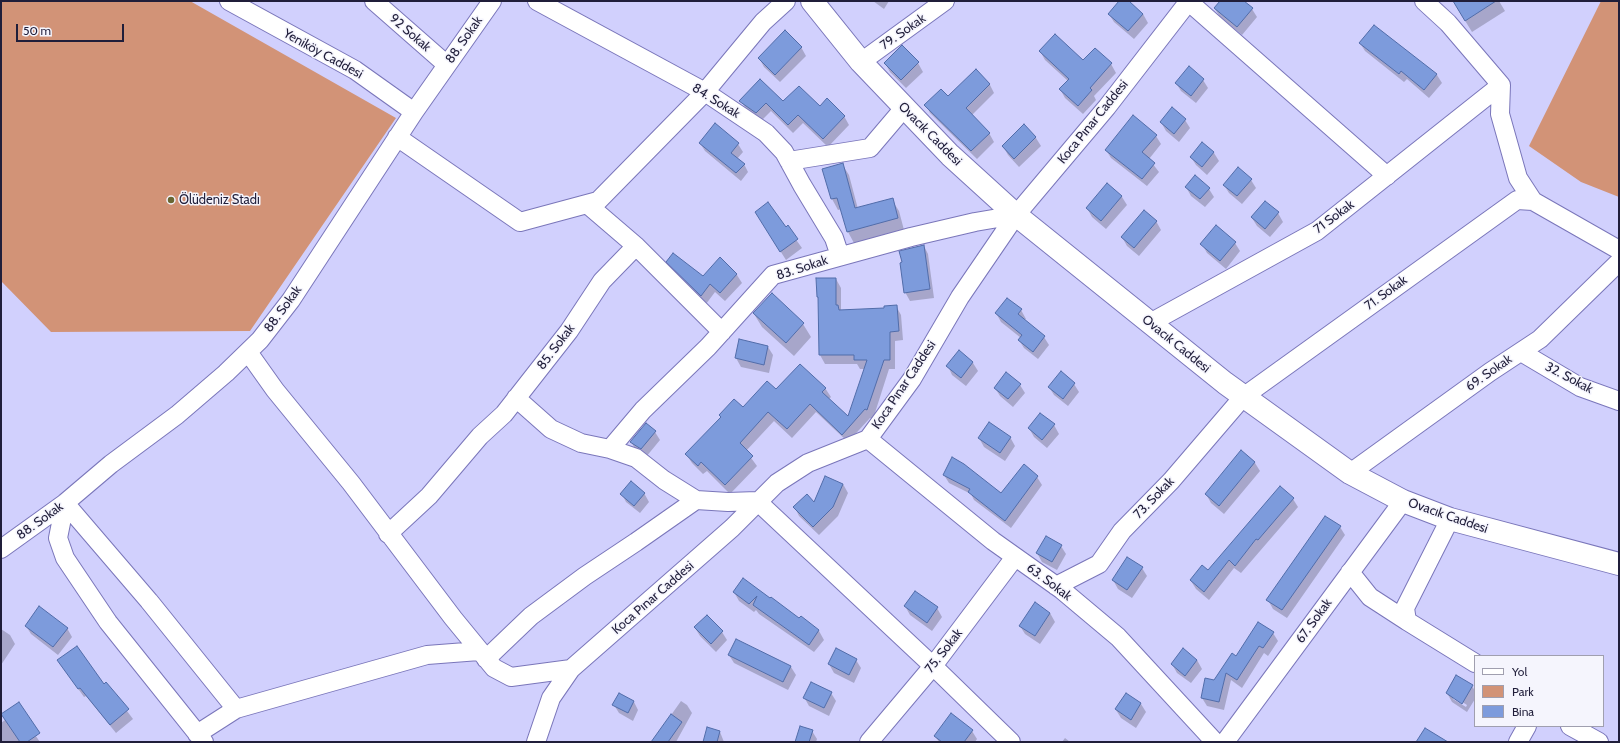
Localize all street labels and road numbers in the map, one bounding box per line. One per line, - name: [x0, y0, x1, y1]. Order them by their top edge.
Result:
- street label: 92 Sokak: [386, 11, 434, 55]
- street label: 79. Sokak: [877, 11, 929, 53]
- street label: 88. Sokak: [442, 13, 486, 67]
- street label: Yeniköy Caddesi: [281, 26, 365, 82]
- street label: Koca Pınar Caddesi: [1054, 77, 1132, 167]
- street label: 84. Sokak: [689, 80, 743, 122]
- street label: Ovacık Caddesi: [895, 99, 965, 169]
- street label: 71 Sokak: [1311, 197, 1357, 237]
- street label: 83. Sokak: [774, 252, 830, 284]
- street label: 71. Sokak: [1362, 272, 1410, 314]
- street label: 88. Sokak: [261, 283, 305, 335]
- street label: Ovacık Caddesi: [1139, 312, 1213, 376]
- street label: 85. Sokak: [534, 321, 578, 373]
- street label: Koca Pınar Caddesi: [869, 338, 939, 432]
- street label: 69. Sokak: [1463, 352, 1515, 394]
- street label: 32. Sokak: [1542, 359, 1596, 397]
- street label: 73. Sokak: [1130, 474, 1178, 522]
- street label: Ovacık Caddesi: [1406, 495, 1490, 537]
- street label: 88. Sokak: [14, 499, 66, 543]
- street label: Koca Pınar Caddesi: [609, 558, 697, 638]
- street label: 63. Sokak: [1023, 560, 1075, 604]
- street label: 67. Sokak: [1293, 596, 1335, 646]
- street label: 75. Sokak: [922, 626, 966, 676]

